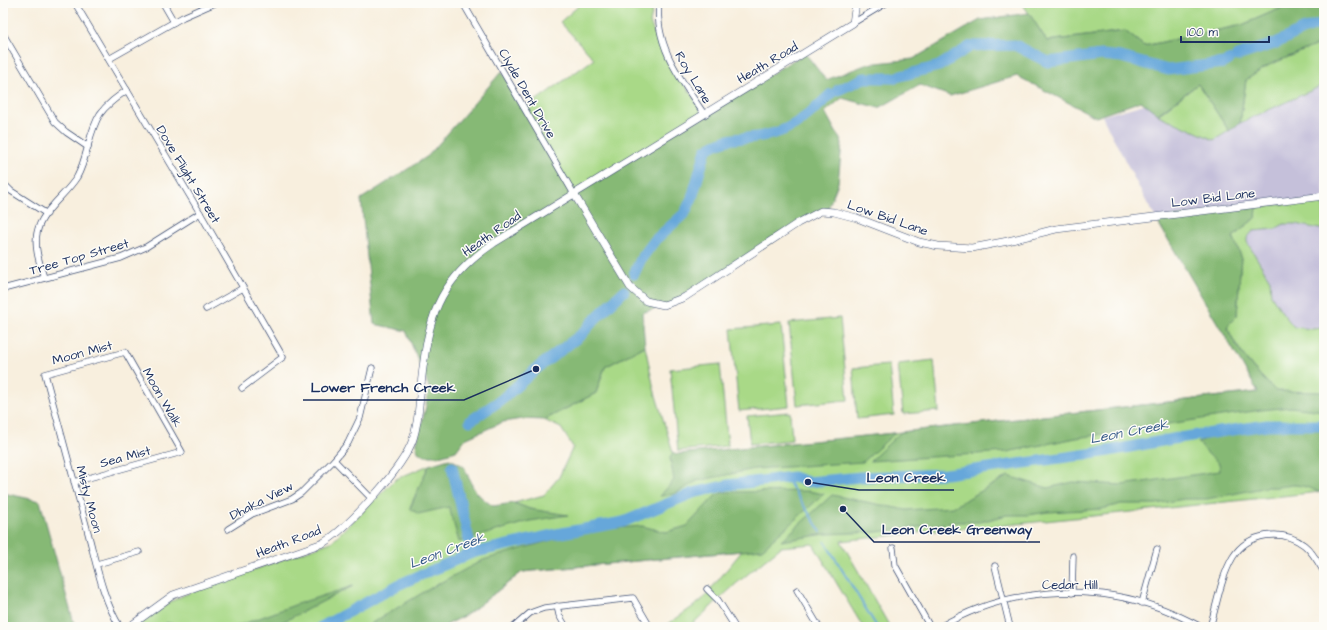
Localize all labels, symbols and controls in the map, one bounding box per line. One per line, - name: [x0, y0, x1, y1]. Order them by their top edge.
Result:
- scale bar: [1181, 18, 1269, 44]
- text: 100 m: [1187, 24, 1218, 41]
- street label: Heath Road: [734, 37, 802, 88]
- street label: Clyde Dent Drive: [493, 45, 560, 142]
- street label: Roy Lane: [670, 48, 716, 108]
- street label: Dove Flight Street: [151, 122, 225, 228]
- street label: Low Bid Lane: [1170, 184, 1256, 212]
- street label: Low Bid Lane: [845, 196, 930, 240]
- street label: Heath Road: [458, 207, 525, 261]
- street label: Tree Top Street: [28, 234, 132, 280]
- street label: Moon Mist: [50, 336, 115, 370]
- street label: Moon Walk: [138, 364, 186, 431]
- callout: Lower French Creek: [303, 374, 464, 400]
- text: Lower French Creek: [311, 378, 456, 398]
- water label: Leon Creek: [1088, 415, 1170, 449]
- street label: Sea Mist: [98, 441, 153, 472]
- street label: Misty Moon: [70, 464, 107, 536]
- callout: Leon Creek: [859, 464, 954, 490]
- text: Leon Creek: [866, 468, 946, 488]
- street label: Dhaka View: [227, 477, 296, 525]
- callout: Leon Creek Greenway: [874, 516, 1040, 542]
- text: Leon Creek Greenway: [882, 520, 1033, 540]
- street label: Heath Road: [253, 521, 324, 563]
- water label: Leon Creek: [407, 528, 488, 574]
- street label: Cedar Hill: [1042, 576, 1098, 594]

